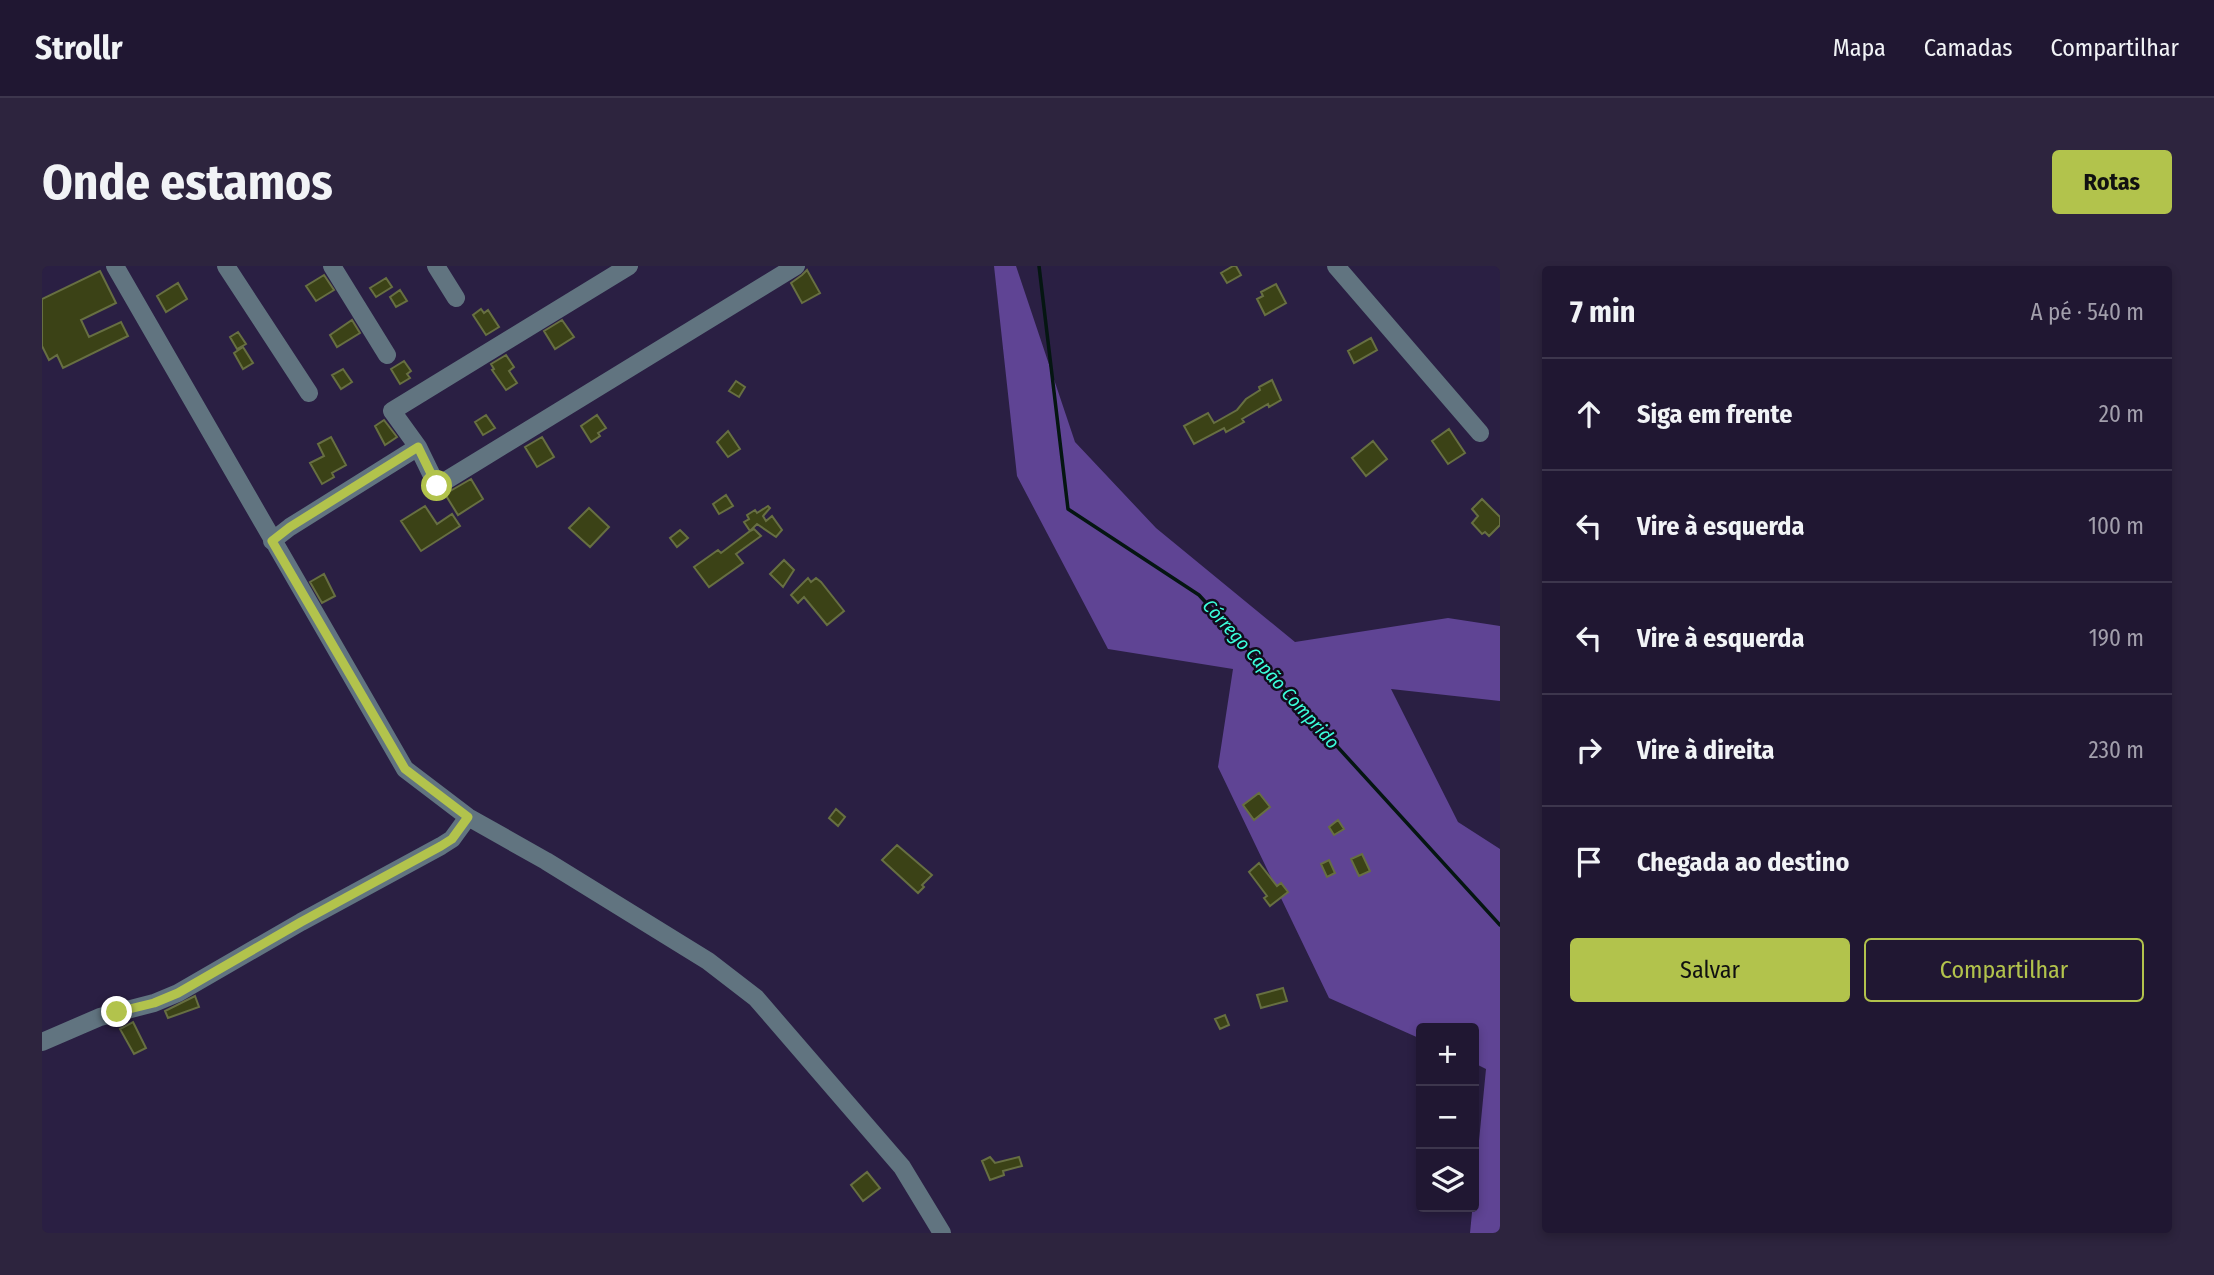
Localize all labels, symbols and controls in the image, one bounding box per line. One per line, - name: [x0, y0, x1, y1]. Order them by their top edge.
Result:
- text: Strollr: [35, 28, 123, 68]
- text: Mapa: [1833, 34, 1886, 62]
- text: Camadas: [1924, 34, 2013, 62]
- text: Compartilhar: [2051, 34, 2179, 62]
- button: Rotas: [2052, 150, 2172, 214]
- text: Onde estamos: [42, 153, 333, 212]
- text: 7 min: [1570, 294, 1635, 330]
- text: A pé · 540 m: [2030, 298, 2144, 326]
- icon: ahead: [1570, 395, 1608, 433]
- text: Siga em frente: [1637, 399, 1792, 430]
- text: 20 m: [2099, 400, 2144, 428]
- route start: [421, 470, 452, 501]
- icon: left: [1570, 507, 1608, 545]
- text: Vire à esquerda: [1637, 511, 1804, 542]
- text: 100 m: [2088, 512, 2144, 540]
- water label: Córrego Capão Comprido: [1198, 594, 1344, 754]
- icon: left: [1570, 619, 1608, 657]
- text: Vire à esquerda: [1637, 623, 1804, 654]
- text: 190 m: [2089, 624, 2144, 652]
- icon: right: [1570, 731, 1608, 769]
- text: Vire à direita: [1637, 735, 1775, 766]
- text: 230 m: [2088, 736, 2144, 764]
- icon: arrive: [1570, 843, 1608, 881]
- text: Chegada ao destino: [1637, 847, 1849, 878]
- button: Salvar: [1570, 938, 1850, 1002]
- button: Compartilhar: [1864, 938, 2144, 1002]
- route end: [101, 996, 132, 1027]
- map controls: [1416, 1023, 1479, 1212]
- button: +: [1416, 1023, 1479, 1086]
- button: −: [1416, 1086, 1479, 1149]
- button: layers: [1416, 1149, 1479, 1212]

